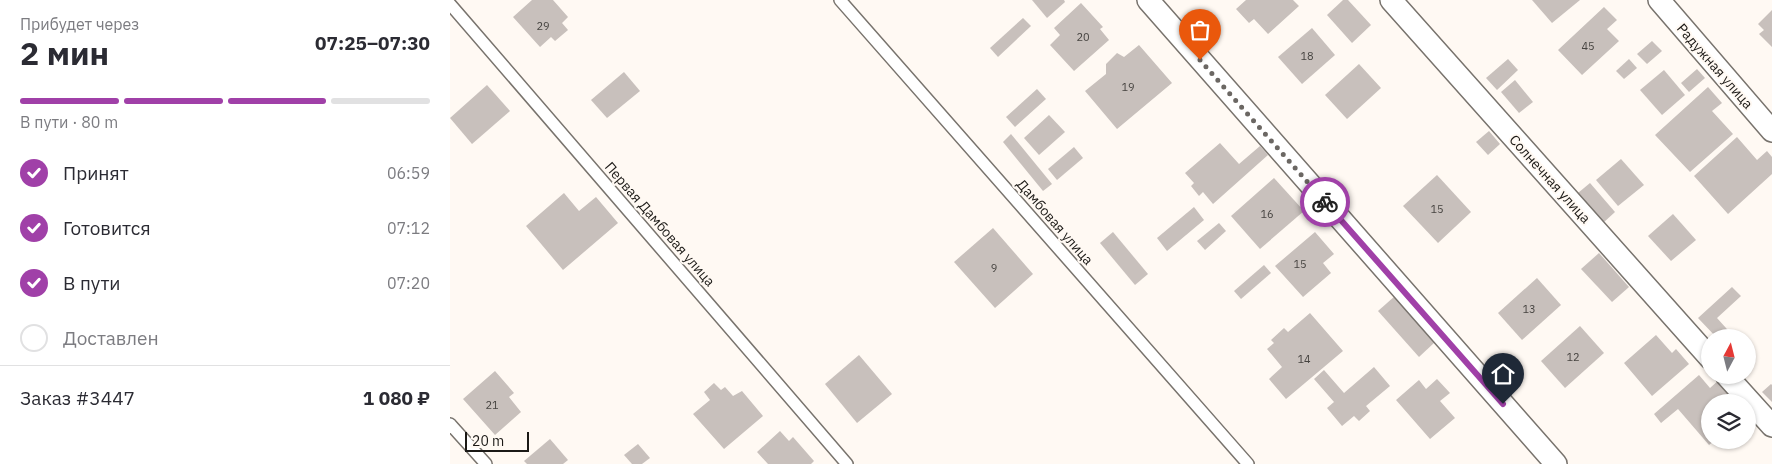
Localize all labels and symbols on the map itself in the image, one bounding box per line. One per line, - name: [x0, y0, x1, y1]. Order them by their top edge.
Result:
- pin: [1179, 9, 1221, 60]
- house number: 29: [536, 19, 550, 33]
- street label: Радужная улица: [1673, 20, 1757, 113]
- house number: 20: [1076, 30, 1090, 44]
- house number: 45: [1581, 39, 1595, 53]
- house number: 18: [1300, 49, 1314, 63]
- house number: 19: [1121, 80, 1135, 94]
- street label: Солнечная улица: [1505, 131, 1595, 227]
- street label: Первая Дамбовая улица: [601, 158, 719, 290]
- street label: Дамбовая улица: [1013, 175, 1098, 269]
- courier: [1300, 177, 1350, 227]
- house number: 15: [1430, 202, 1444, 216]
- house number: 16: [1260, 207, 1274, 221]
- house number: 15: [1293, 257, 1307, 271]
- house number: 9: [991, 261, 997, 275]
- house number: 13: [1522, 302, 1536, 316]
- north arrow: [1701, 329, 1756, 384]
- house number: 12: [1566, 350, 1580, 364]
- house number: 14: [1297, 352, 1311, 366]
- pin: [1482, 353, 1524, 404]
- house number: 21: [485, 398, 499, 412]
- scale bar: [465, 429, 529, 452]

